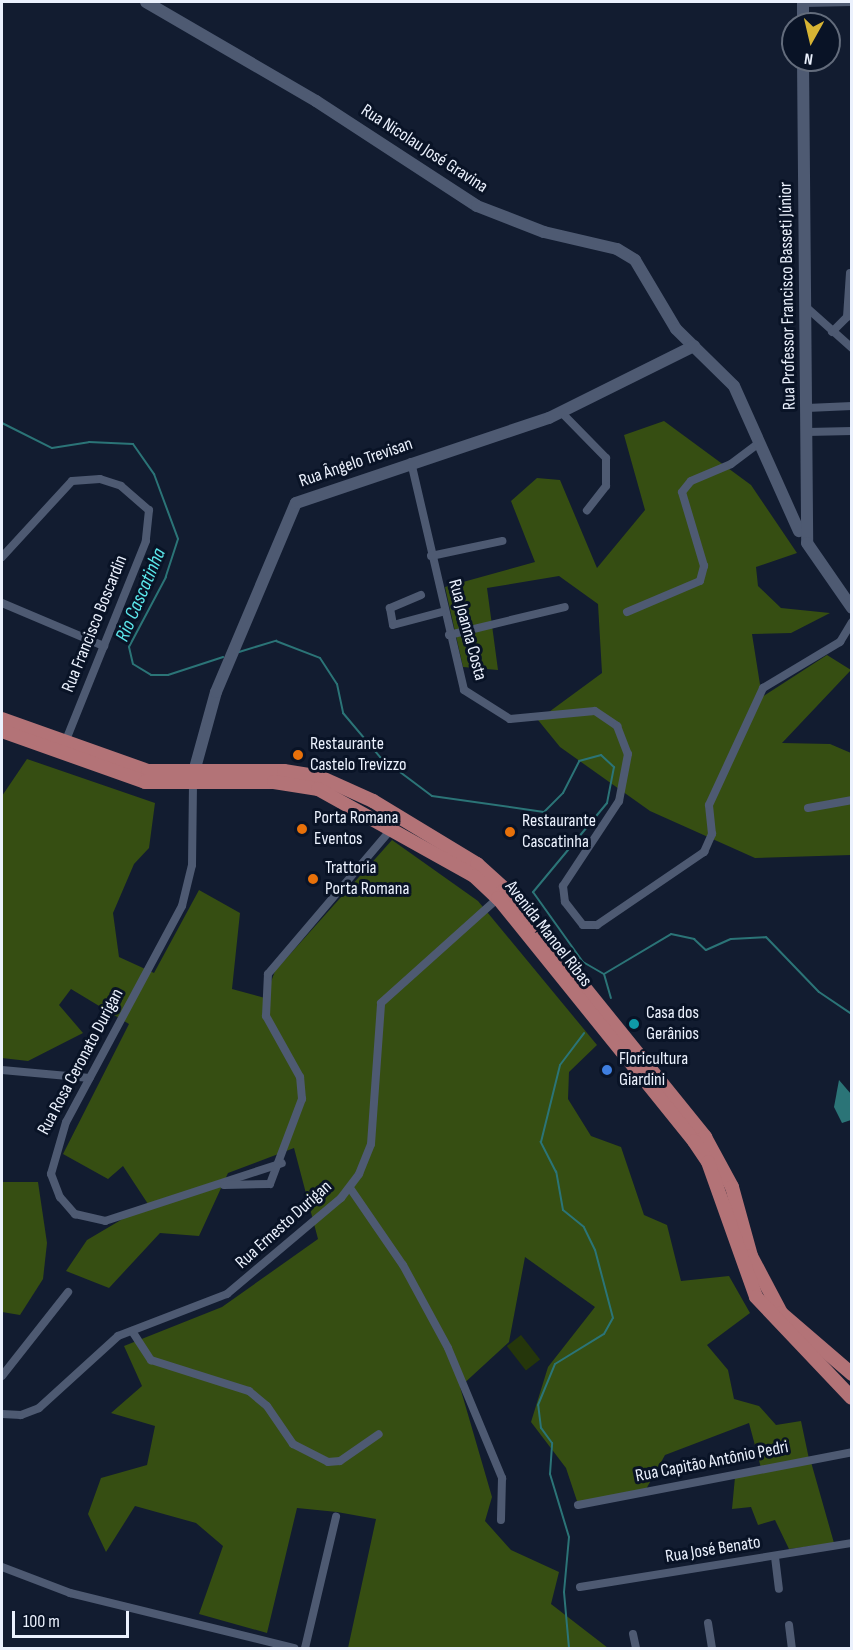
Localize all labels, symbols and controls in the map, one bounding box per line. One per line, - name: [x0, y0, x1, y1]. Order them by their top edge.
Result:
- north arrow: [781, 12, 841, 72]
- text: N: [803, 48, 814, 68]
- street label: Rua Nicolau José Gravina: [357, 100, 491, 198]
- street label: Rua Professor Francisco Basseti Júnior: [775, 182, 801, 410]
- street label: Rua Ângelo Trevisan: [296, 433, 416, 493]
- water label: Rio Cascatinha: [111, 545, 171, 645]
- street label: Rua Francisco Boscardin: [58, 552, 132, 696]
- street label: Rua Joanna Costa: [443, 577, 491, 683]
- place label: Restaurante Castelo Trevizzo: [310, 734, 406, 777]
- marker: Restaurante Castelo Trevizzo: [291, 748, 305, 762]
- place label: Porta Romana Eventos: [314, 808, 398, 850]
- place label: Restaurante Cascatinha: [522, 811, 596, 854]
- marker: Porta Romana Eventos: [295, 822, 309, 836]
- marker: Restaurante Cascatinha: [503, 825, 517, 839]
- place label: Trattoria Porta Romana: [325, 858, 409, 900]
- marker: Trattoria Porta Romana: [306, 872, 320, 886]
- street label: Avenida Manoel Ribas: [500, 877, 596, 991]
- street label: Rua Rosa Ceronato Durigan: [33, 985, 129, 1139]
- place label: Casa dos Gerânios: [646, 1003, 699, 1046]
- marker: Casa dos Gerânios: [627, 1017, 641, 1031]
- place label: Floricultura Giardini: [619, 1049, 688, 1092]
- marker: Floricultura Giardini: [600, 1063, 614, 1077]
- street label: Rua Ernesto Durigan: [232, 1176, 336, 1274]
- street label: Rua Capitão Antônio Pedri: [634, 1437, 790, 1487]
- street label: Rua José Benato: [664, 1532, 762, 1568]
- scale bar: [15, 1599, 132, 1637]
- text: 100 m: [23, 1611, 60, 1632]

